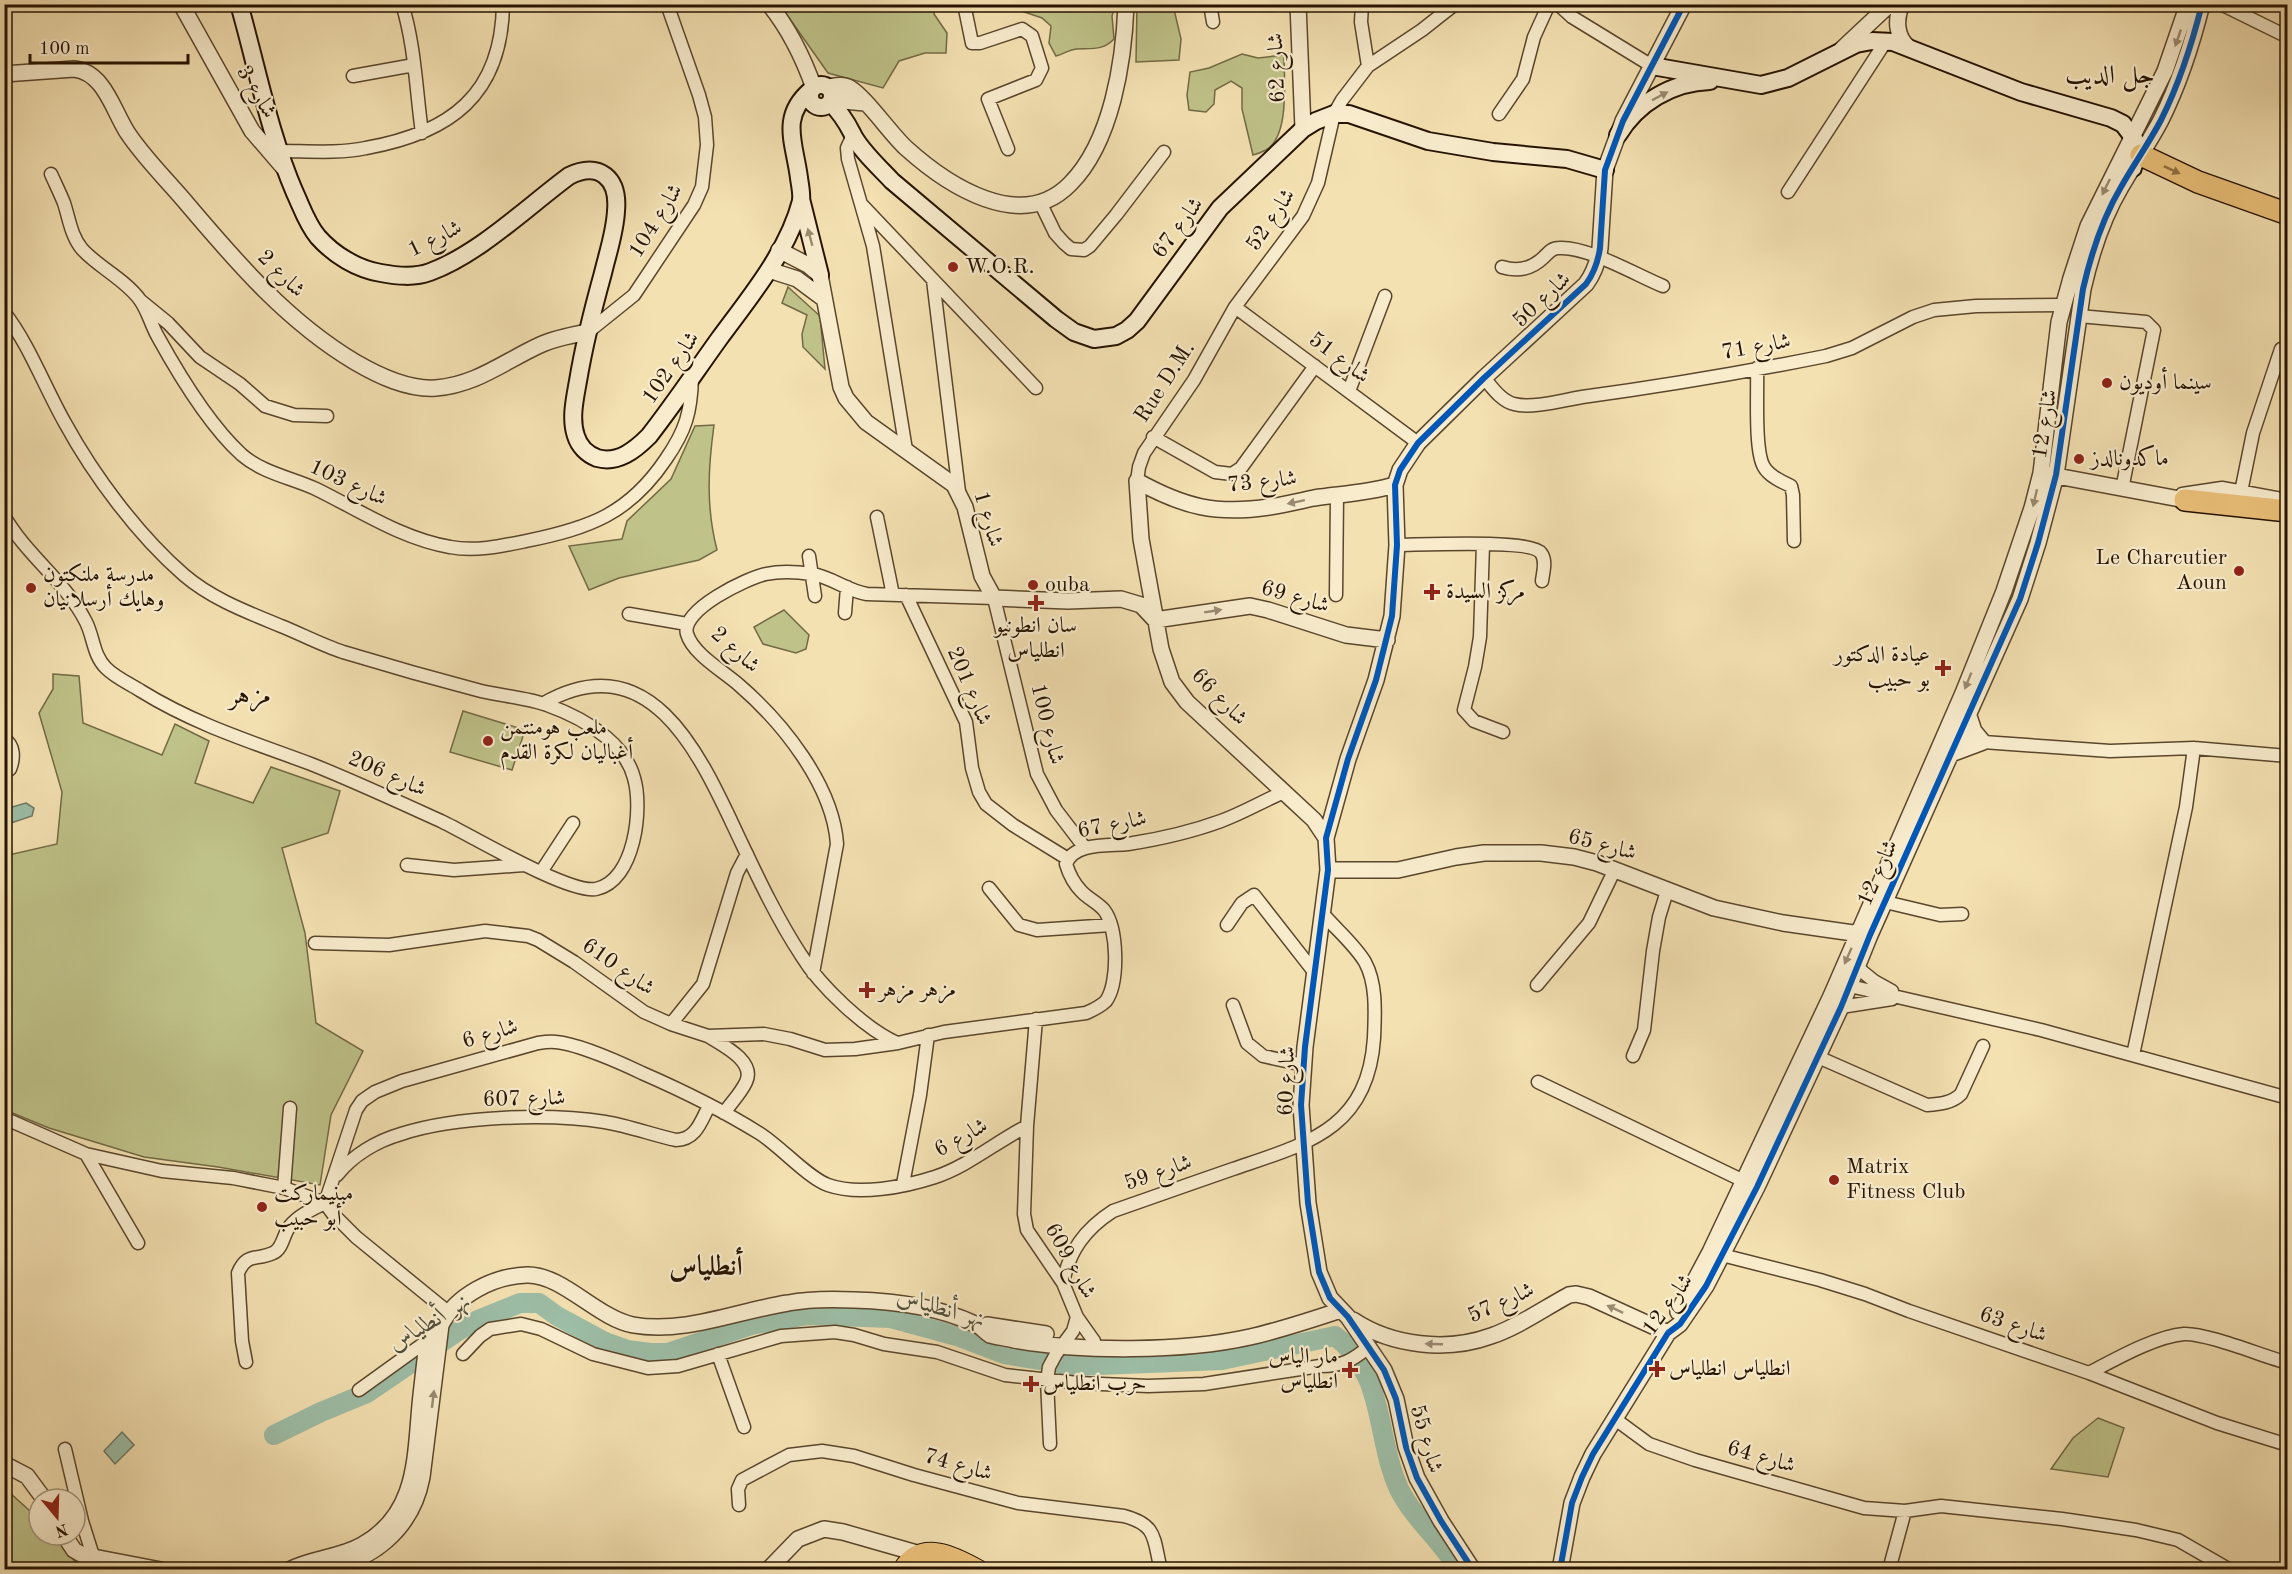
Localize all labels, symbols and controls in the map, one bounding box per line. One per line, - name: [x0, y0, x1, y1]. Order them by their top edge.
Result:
- scale bar: [30, 27, 188, 65]
- one-way arrow: [2172, 29, 2182, 47]
- street label: شارع 62: [1265, 32, 1295, 103]
- text: 100 m: [39, 40, 90, 58]
- street label: شارع 3: [227, 62, 280, 125]
- district label: جل الديب: [2065, 63, 2155, 92]
- one-way arrow: [1652, 91, 1669, 101]
- one-way arrow: [2163, 165, 2180, 174]
- one-way arrow: [2101, 179, 2111, 196]
- street label: شارع 104: [625, 180, 692, 265]
- street label: شارع 52: [1242, 185, 1305, 258]
- street label: شارع 67: [1148, 193, 1213, 266]
- street label: شارع 1: [405, 217, 468, 267]
- one-way arrow: [805, 228, 814, 246]
- street label: شارع 2: [249, 246, 309, 306]
- place label: W.O.R.: [965, 256, 1035, 278]
- marker: W.O.R.: [946, 260, 960, 274]
- street label: شارع 50: [1509, 268, 1579, 336]
- street label: شارع 102: [638, 328, 709, 412]
- street label: شارع 51: [1301, 328, 1374, 393]
- street label: شارع 71: [1720, 330, 1793, 370]
- street label: Rue D.M.: [1131, 338, 1199, 426]
- place label: سينما أوديون: [2119, 366, 2212, 395]
- marker: سينما أوديون: [2100, 376, 2114, 390]
- street label: شارع 12: [2029, 388, 2067, 461]
- place label: ماكدونالدز: [2089, 444, 2169, 471]
- marker: ماكدونالدز: [2072, 452, 2086, 466]
- street label: شارع 103: [303, 456, 390, 516]
- street label: شارع 73: [1226, 467, 1299, 503]
- street label: شارع 1: [964, 489, 1006, 551]
- one-way arrow: [2029, 489, 2039, 507]
- one-way arrow: [1287, 497, 1306, 507]
- place label: Le Charcutier Aoun: [2095, 547, 2227, 594]
- place label: مدرسة ملنكتون وهايك أرسلانيان: [43, 563, 164, 612]
- marker: Le Charcutier Aoun: [2232, 564, 2246, 578]
- place label: ouba: [1045, 574, 1090, 596]
- street label: شارع 69: [1257, 577, 1332, 623]
- marker: ouba: [1026, 578, 1040, 592]
- place label: مركز السيدة: [1446, 579, 1525, 606]
- marker: مدرسة ملنكتون وهايك أرسلانيان: [24, 581, 38, 595]
- marker: مركز السيدة: [1423, 583, 1441, 601]
- marker: سان انطونيو انطلياس: [1029, 596, 1043, 610]
- one-way arrow: [1204, 606, 1223, 615]
- place label: سان انطونيو انطلياس: [993, 615, 1077, 662]
- street label: شارع 2: [702, 623, 764, 682]
- street label: شارع 201: [937, 644, 995, 731]
- place label: عيادة الدكتور بو حبيب: [1832, 644, 1930, 693]
- marker: عيادة الدكتور بو حبيب: [1934, 659, 1952, 677]
- street label: شارع 66: [1182, 664, 1251, 734]
- one-way arrow: [1963, 673, 1973, 691]
- street label: شارع 100: [1021, 681, 1068, 768]
- district label: مزهر: [226, 683, 271, 712]
- place label: ملعب هومنتمن أغباليان لكرة القدم: [500, 717, 634, 771]
- marker: ملعب هومنتمن أغباليان لكرة القدم: [481, 734, 495, 748]
- street label: شارع 206: [342, 747, 429, 806]
- street label: شارع 67: [1076, 808, 1150, 848]
- street label: شارع 65: [1564, 825, 1639, 870]
- street label: شارع 12: [1854, 837, 1908, 912]
- street label: شارع 610: [574, 934, 658, 1005]
- one-way arrow: [1843, 948, 1853, 966]
- place label: مزهر مزهر: [877, 979, 956, 1004]
- marker: مزهر مزهر: [860, 983, 874, 997]
- street label: شارع 6: [460, 1016, 522, 1058]
- street label: شارع 60: [1275, 1046, 1305, 1117]
- street label: شارع 607: [482, 1087, 566, 1117]
- street label: شارع 6: [931, 1115, 994, 1167]
- street label: شارع 59: [1121, 1151, 1197, 1200]
- place label: Matrix Fitness Club: [1846, 1156, 1965, 1203]
- marker: Matrix Fitness Club: [1827, 1173, 1841, 1187]
- place label: مينيماركت أبو حبيب: [274, 1183, 353, 1232]
- marker: مينيماركت أبو حبيب: [255, 1200, 269, 1214]
- street label: شارع 609: [1035, 1220, 1100, 1305]
- district label: أنطلياس: [669, 1246, 743, 1282]
- street label: شارع 12: [1639, 1270, 1702, 1343]
- water label: نهر أنطلياس: [894, 1278, 990, 1334]
- street label: شارع 57: [1465, 1279, 1540, 1333]
- water label: نهر أنطلياس: [381, 1283, 476, 1358]
- street label: شارع 63: [1974, 1303, 2050, 1352]
- one-way arrow: [1605, 1304, 1623, 1314]
- one-way arrow: [1425, 1340, 1444, 1349]
- place label: مار الياس انطلياس: [1269, 1346, 1338, 1393]
- place label: انطلياس انطلياس: [1669, 1358, 1790, 1380]
- marker: انطلياس انطلياس: [1650, 1362, 1664, 1376]
- marker: مار الياس انطلياس: [1343, 1363, 1357, 1377]
- place label: حرب انطلياس: [1043, 1373, 1147, 1396]
- marker: حرب انطلياس: [1024, 1377, 1038, 1391]
- one-way arrow: [428, 1390, 438, 1409]
- street label: شارع 55: [1400, 1402, 1446, 1477]
- street label: شارع 64: [1723, 1437, 1798, 1483]
- street label: شارع 74: [920, 1445, 995, 1491]
- north arrow: [27, 1487, 87, 1547]
- text: N: [52, 1520, 70, 1539]

